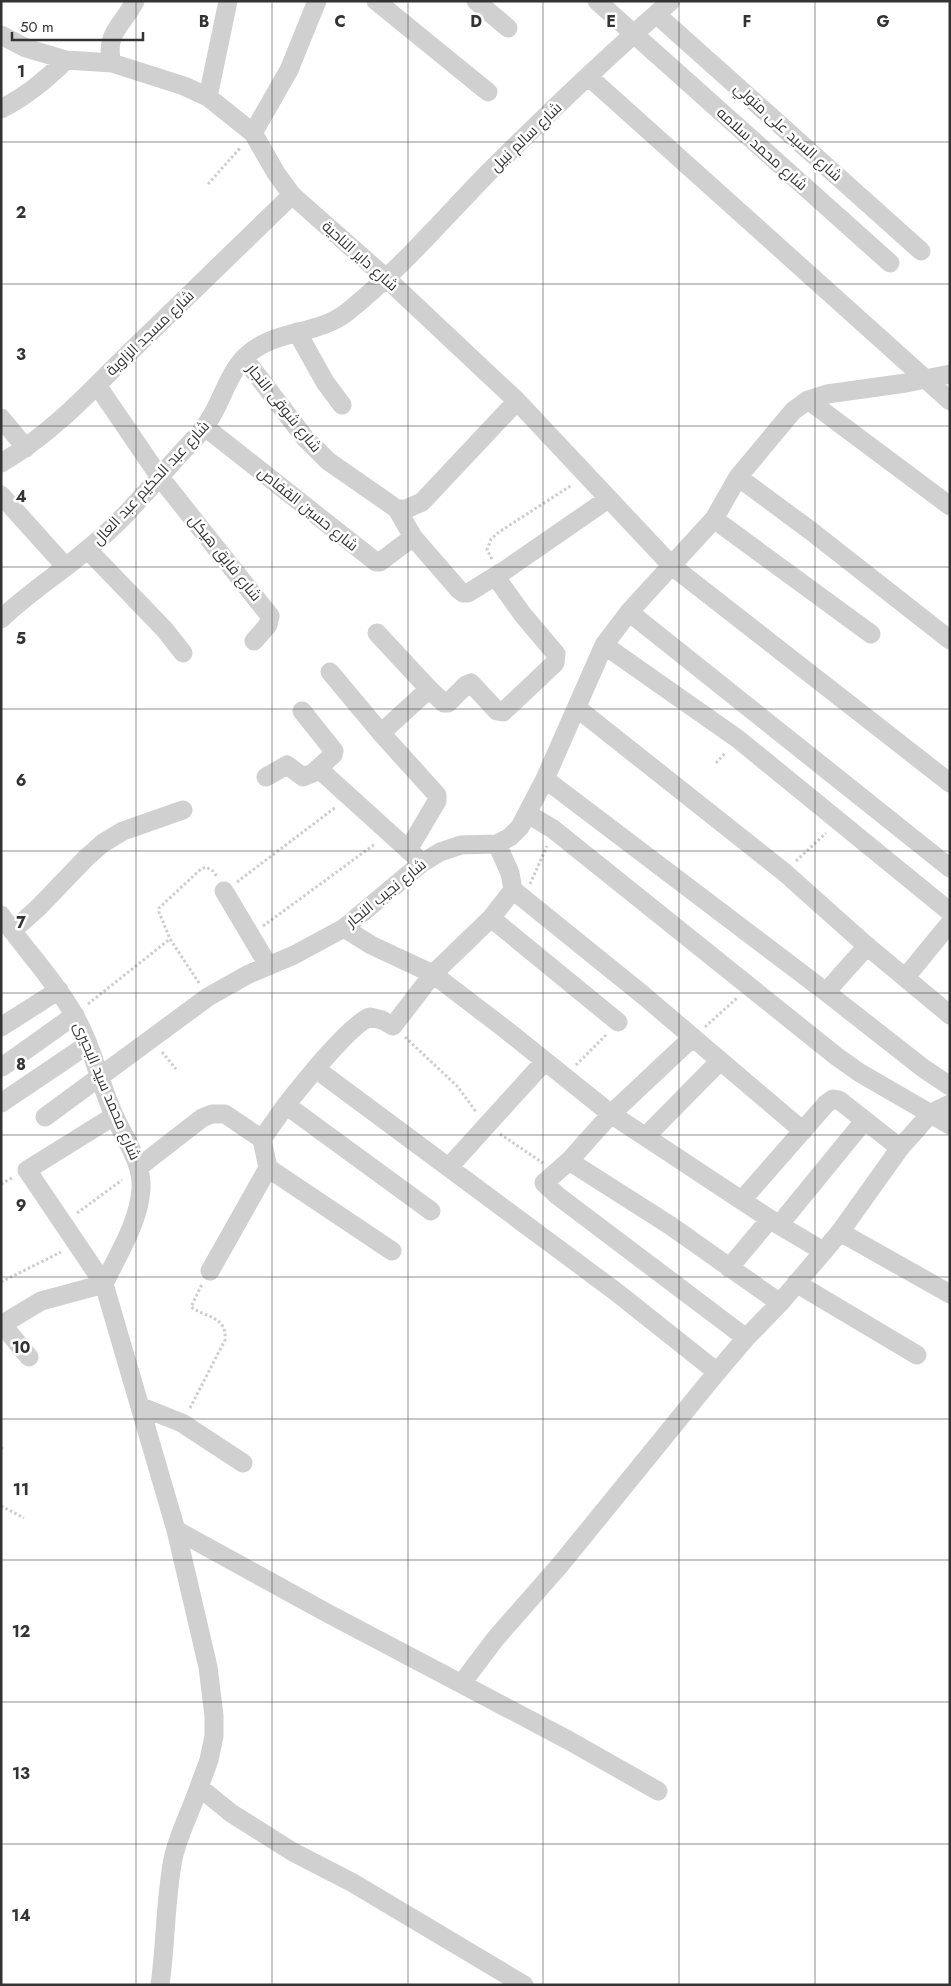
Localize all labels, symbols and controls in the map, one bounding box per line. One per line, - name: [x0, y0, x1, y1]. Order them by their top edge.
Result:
- scale bar: [12, 10, 144, 42]
- text: B: [199, 10, 209, 33]
- text: C: [334, 10, 346, 33]
- text: D: [470, 10, 482, 33]
- text: E: [606, 10, 616, 33]
- text: F: [743, 10, 751, 33]
- text: G: [876, 10, 890, 33]
- text: 50 m: [20, 16, 54, 38]
- text: 1: [17, 60, 25, 83]
- street label: شارع السيد على متولي: [728, 77, 847, 187]
- street label: شارع سالم نبيل: [485, 97, 567, 177]
- street label: شارع محمد سلامه: [712, 102, 812, 196]
- text: 2: [16, 201, 26, 224]
- street label: شارع داير الناحية: [317, 216, 403, 296]
- street label: شارع مسجد الزاوية: [101, 285, 199, 381]
- text: 3: [16, 343, 26, 366]
- street label: شارع شوقى النجار: [241, 358, 327, 457]
- street label: شارع عبد الحكيم عبد العال: [87, 416, 215, 550]
- street label: شارع حسين القفاص: [253, 461, 363, 557]
- text: 4: [15, 485, 27, 508]
- street label: شارع فايق هيكل: [183, 510, 267, 606]
- text: 5: [16, 627, 26, 650]
- text: 6: [16, 769, 26, 792]
- street label: شارع نجيب النجار: [340, 854, 431, 933]
- text: 7: [16, 911, 26, 934]
- street label: شارع محمد سيد البحيرى: [68, 1018, 146, 1164]
- text: 8: [16, 1053, 26, 1076]
- text: 9: [16, 1194, 26, 1217]
- text: 10: [12, 1336, 30, 1359]
- text: 11: [13, 1478, 29, 1501]
- text: 12: [12, 1620, 30, 1643]
- text: 13: [12, 1762, 30, 1785]
- text: 14: [11, 1904, 31, 1927]

